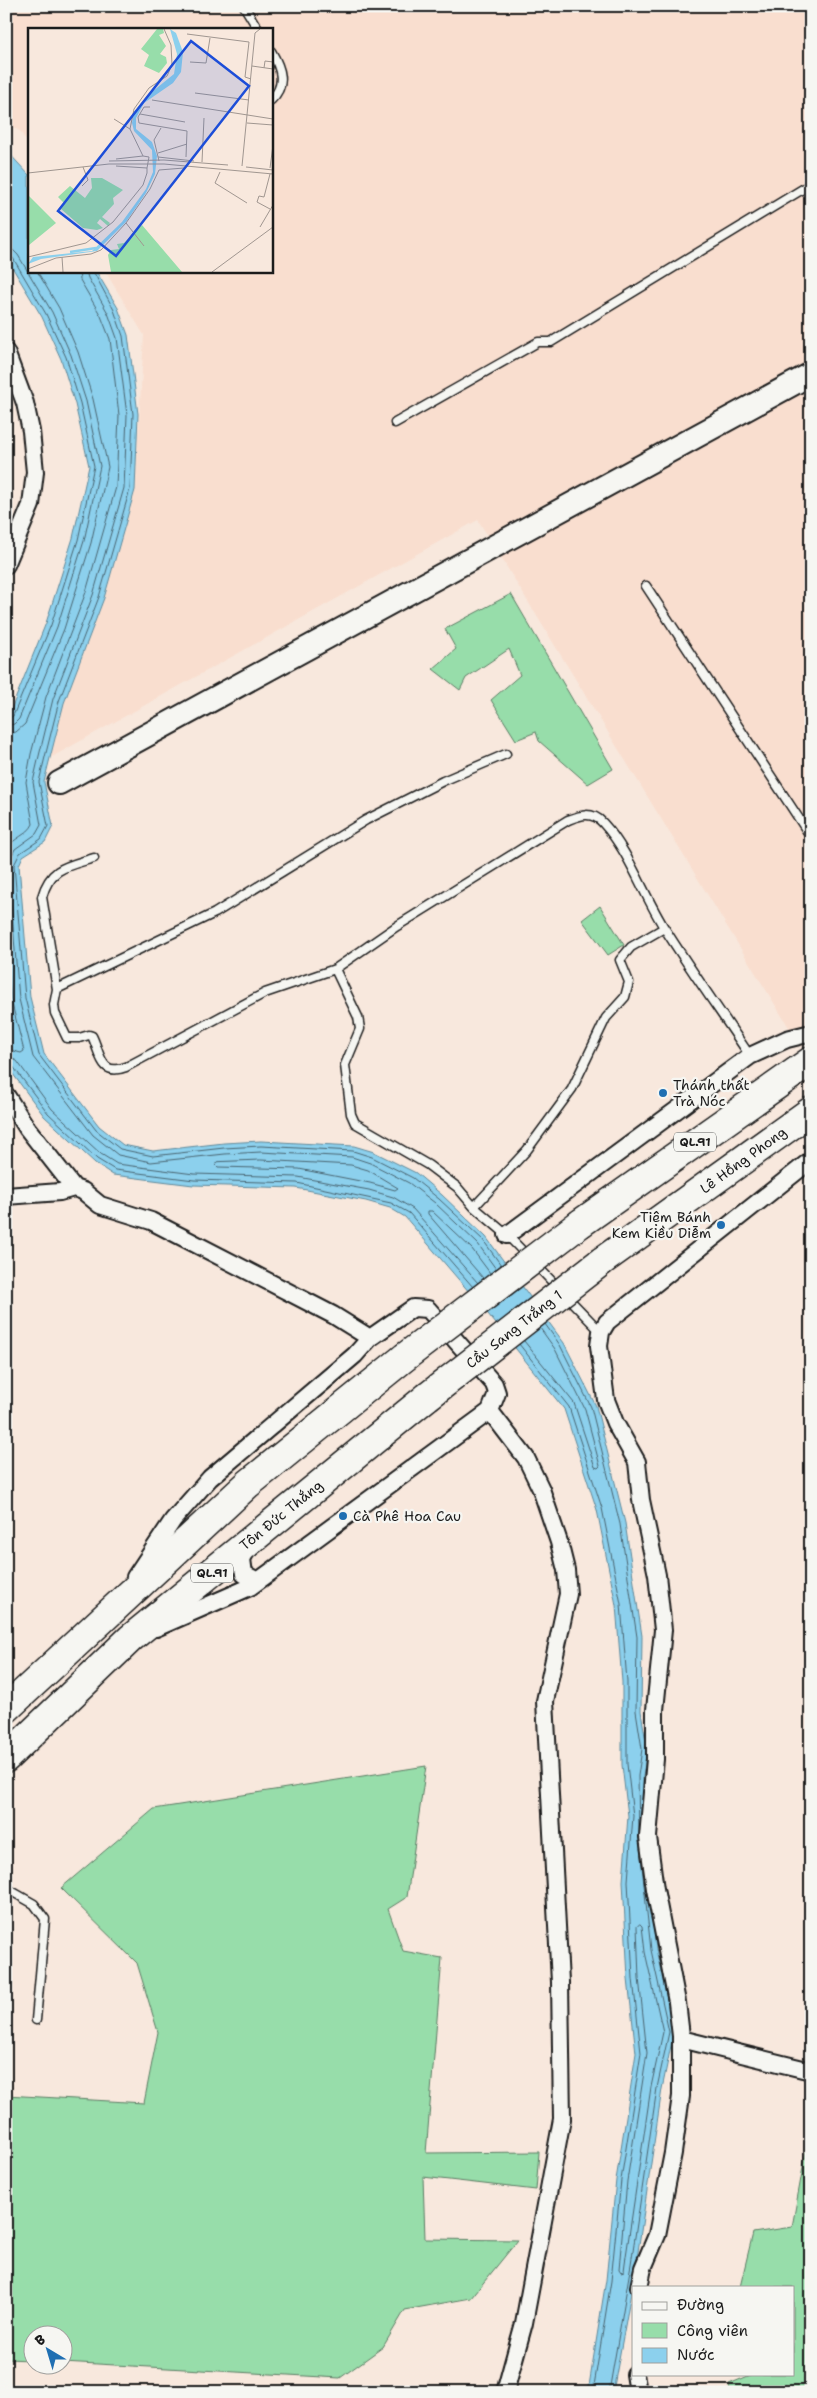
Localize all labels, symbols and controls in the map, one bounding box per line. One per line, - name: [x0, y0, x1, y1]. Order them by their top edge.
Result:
- inset map: [28, 28, 272, 272]
- place label: Thánh thất Trà Nóc: [673, 1076, 750, 1110]
- marker: Thánh thất Trà Nóc: [657, 1087, 669, 1099]
- street label: Lê Hồng Phong: [696, 1123, 790, 1197]
- road number: QL.91: [674, 1132, 716, 1152]
- place label: Tiệm Bánh Kem Kiều Diễm: [612, 1208, 711, 1242]
- marker: Tiệm Bánh Kem Kiều Diễm: [715, 1219, 727, 1231]
- street label: Cầu Sang Trắng 1: [462, 1286, 566, 1372]
- street label: Tôn Đức Thắng: [236, 1476, 326, 1554]
- place label: Cà Phê Hoa Cau: [353, 1507, 461, 1525]
- marker: Cà Phê Hoa Cau: [337, 1510, 349, 1522]
- road number: QL.91: [191, 1564, 233, 1582]
- legend: [632, 2286, 794, 2376]
- text: Đường: [677, 2295, 724, 2315]
- text: Công viên: [677, 2321, 748, 2341]
- north arrow: [22, 2326, 72, 2376]
- text: B: [31, 2330, 49, 2350]
- text: Nước: [677, 2345, 714, 2365]

